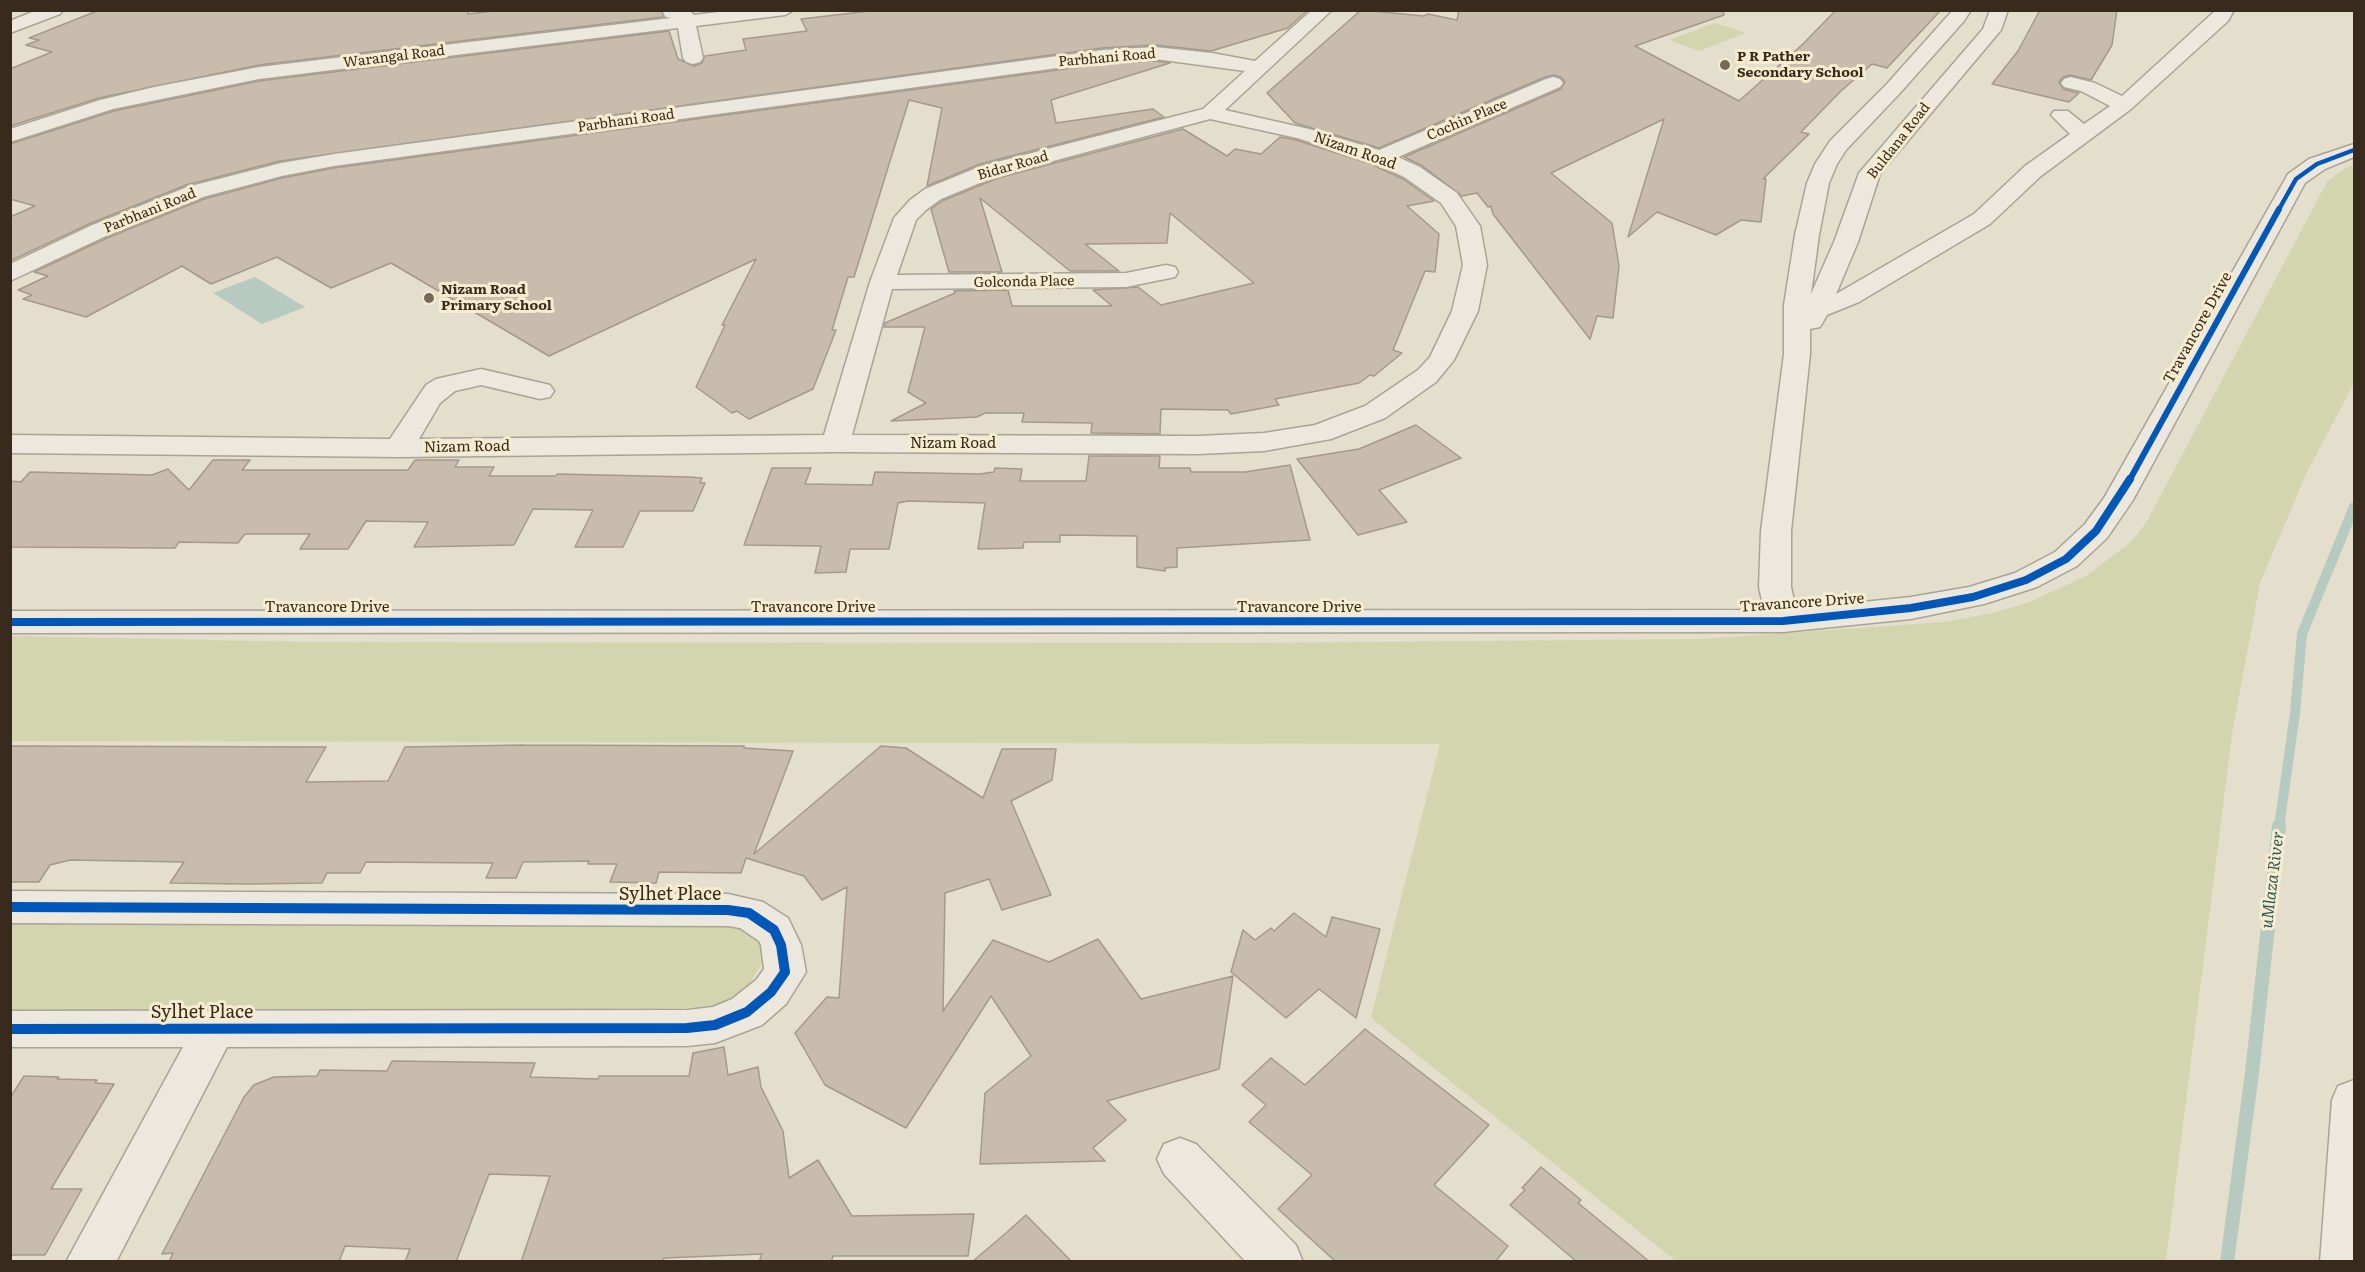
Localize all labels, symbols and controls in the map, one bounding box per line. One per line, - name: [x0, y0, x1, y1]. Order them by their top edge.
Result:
- street label: Warangal Road: [342, 42, 446, 72]
- street label: Parbhani Road: [1058, 45, 1156, 71]
- place label: P R Pather Secondary School: [1737, 49, 1864, 82]
- marker: P R Pather Secondary School: [1718, 58, 1732, 72]
- street label: Cochin Place: [1424, 96, 1510, 144]
- street label: Buldana Road: [1864, 99, 1934, 183]
- street label: Parbhani Road: [576, 106, 676, 136]
- street label: Nizam Road: [1311, 128, 1399, 174]
- street label: Bidar Road: [975, 148, 1051, 184]
- street label: Parbhani Road: [101, 185, 199, 237]
- street label: Travancore Drive: [2160, 269, 2236, 387]
- street label: Golconda Place: [973, 273, 1075, 291]
- place label: Nizam Road Primary School: [441, 282, 552, 314]
- marker: Nizam Road Primary School: [422, 291, 436, 305]
- street label: Nizam Road: [910, 435, 996, 453]
- street label: Nizam Road: [424, 437, 510, 457]
- street label: Travancore Drive: [1739, 590, 1865, 616]
- street label: Travancore Drive: [265, 599, 389, 617]
- street label: Travancore Drive: [751, 599, 875, 617]
- street label: Travancore Drive: [1237, 599, 1361, 617]
- water label: uMlaza River: [2258, 830, 2288, 930]
- street label: Sylhet Place: [619, 884, 721, 906]
- street label: Sylhet Place: [151, 1002, 253, 1024]

